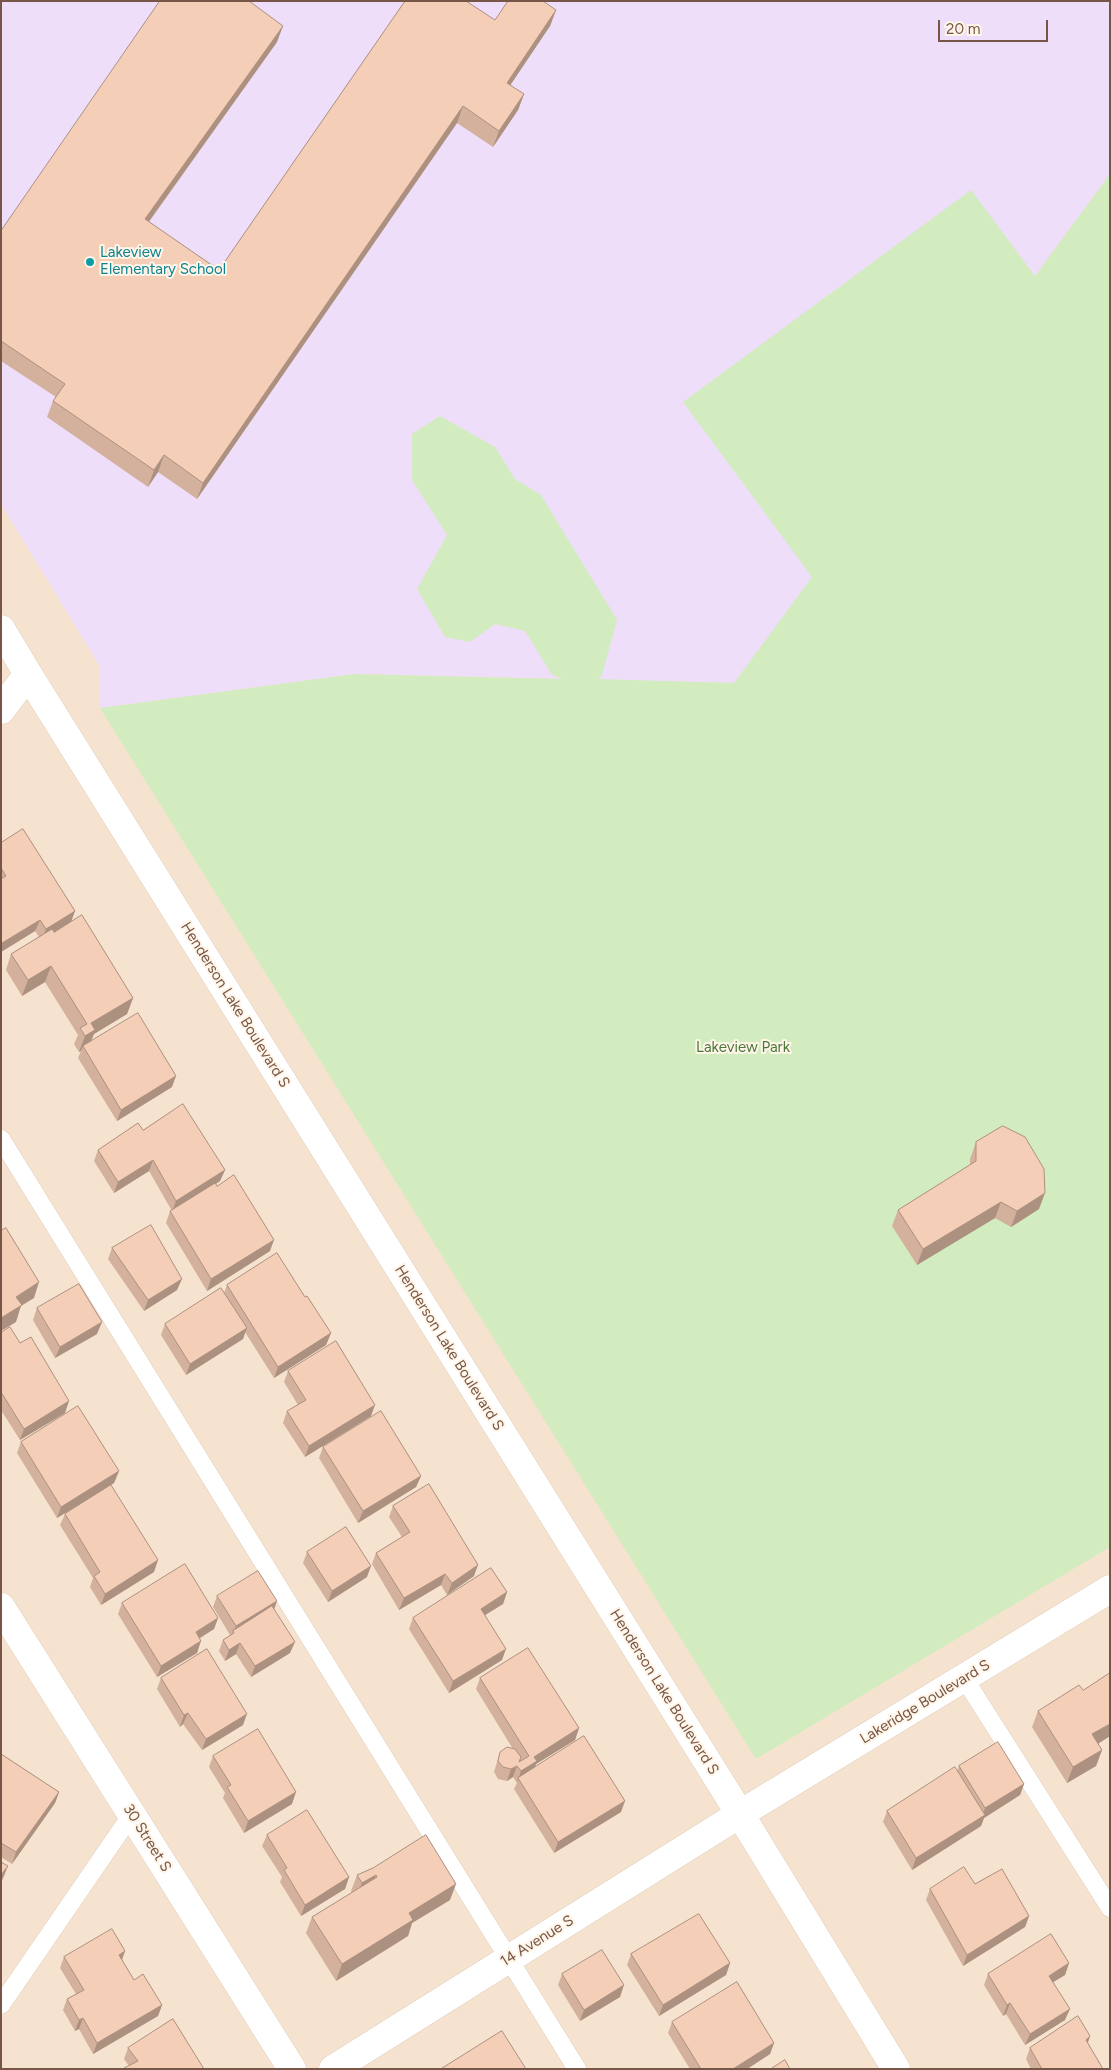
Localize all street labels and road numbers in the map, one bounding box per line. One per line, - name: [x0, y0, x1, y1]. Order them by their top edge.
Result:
- street label: Henderson Lake Boulevard S: [177, 919, 293, 1091]
- street label: Henderson Lake Boulevard S: [391, 1262, 507, 1434]
- street label: Henderson Lake Boulevard S: [606, 1606, 722, 1778]
- street label: Lakeridge Boulevard S: [857, 1656, 993, 1748]
- street label: 30 Street S: [119, 1801, 175, 1875]
- street label: 14 Avenue S: [497, 1911, 577, 1971]

